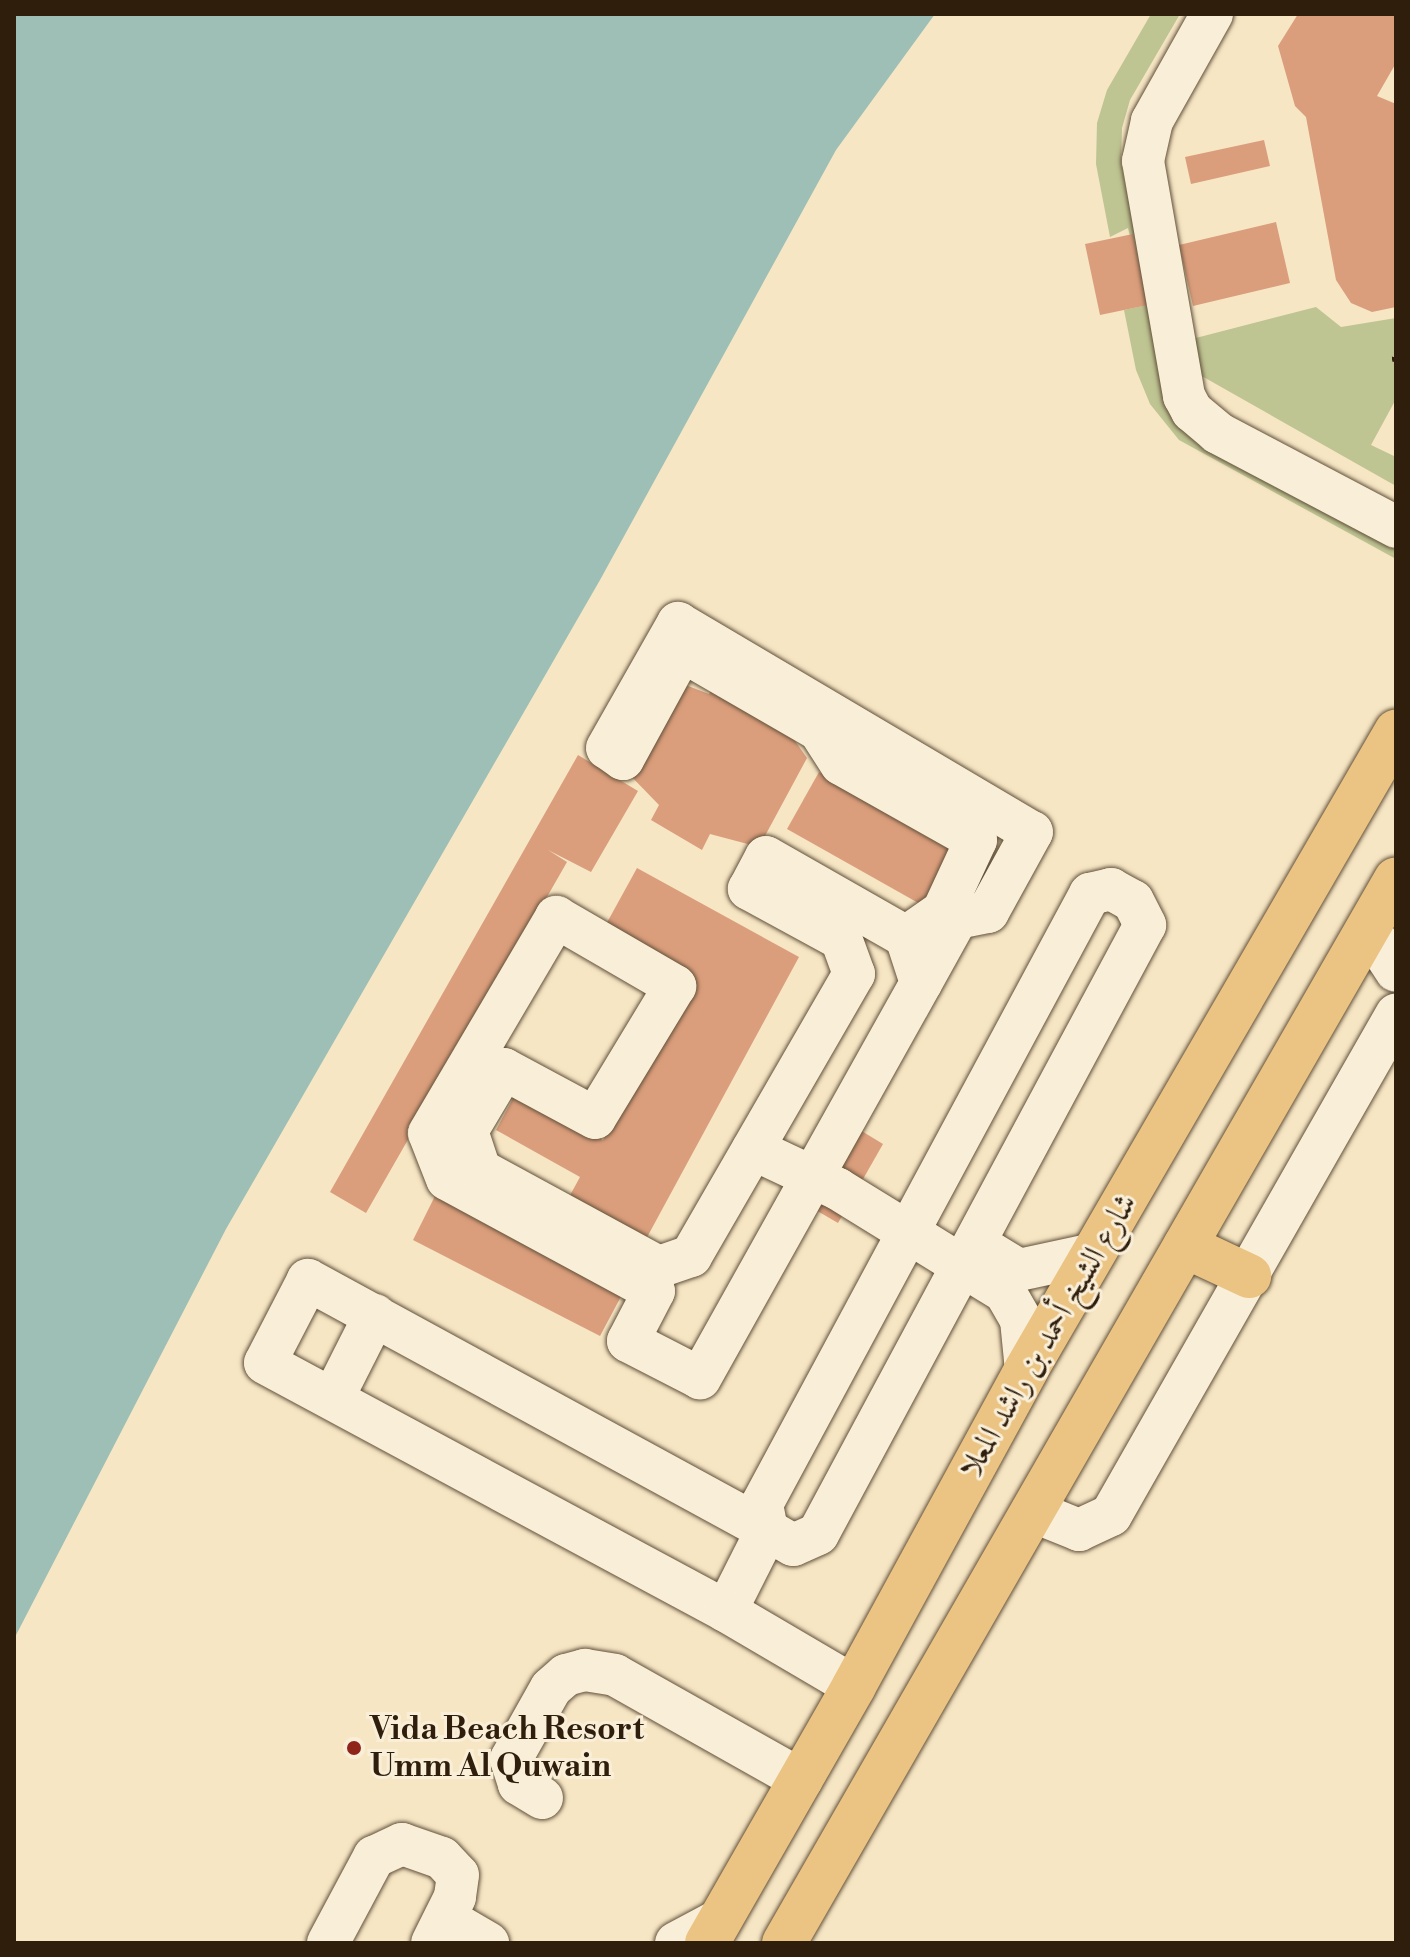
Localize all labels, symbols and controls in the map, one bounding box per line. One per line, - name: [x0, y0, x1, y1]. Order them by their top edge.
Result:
- street label: شارع الشيخ أحمد بن راشد المعلا: [951, 1187, 1145, 1485]
- place label: Vida Beach Resort Umm Al Quwain: [370, 1711, 644, 1786]
- marker: Vida Beach Resort Umm Al Quwain: [345, 1739, 363, 1757]

